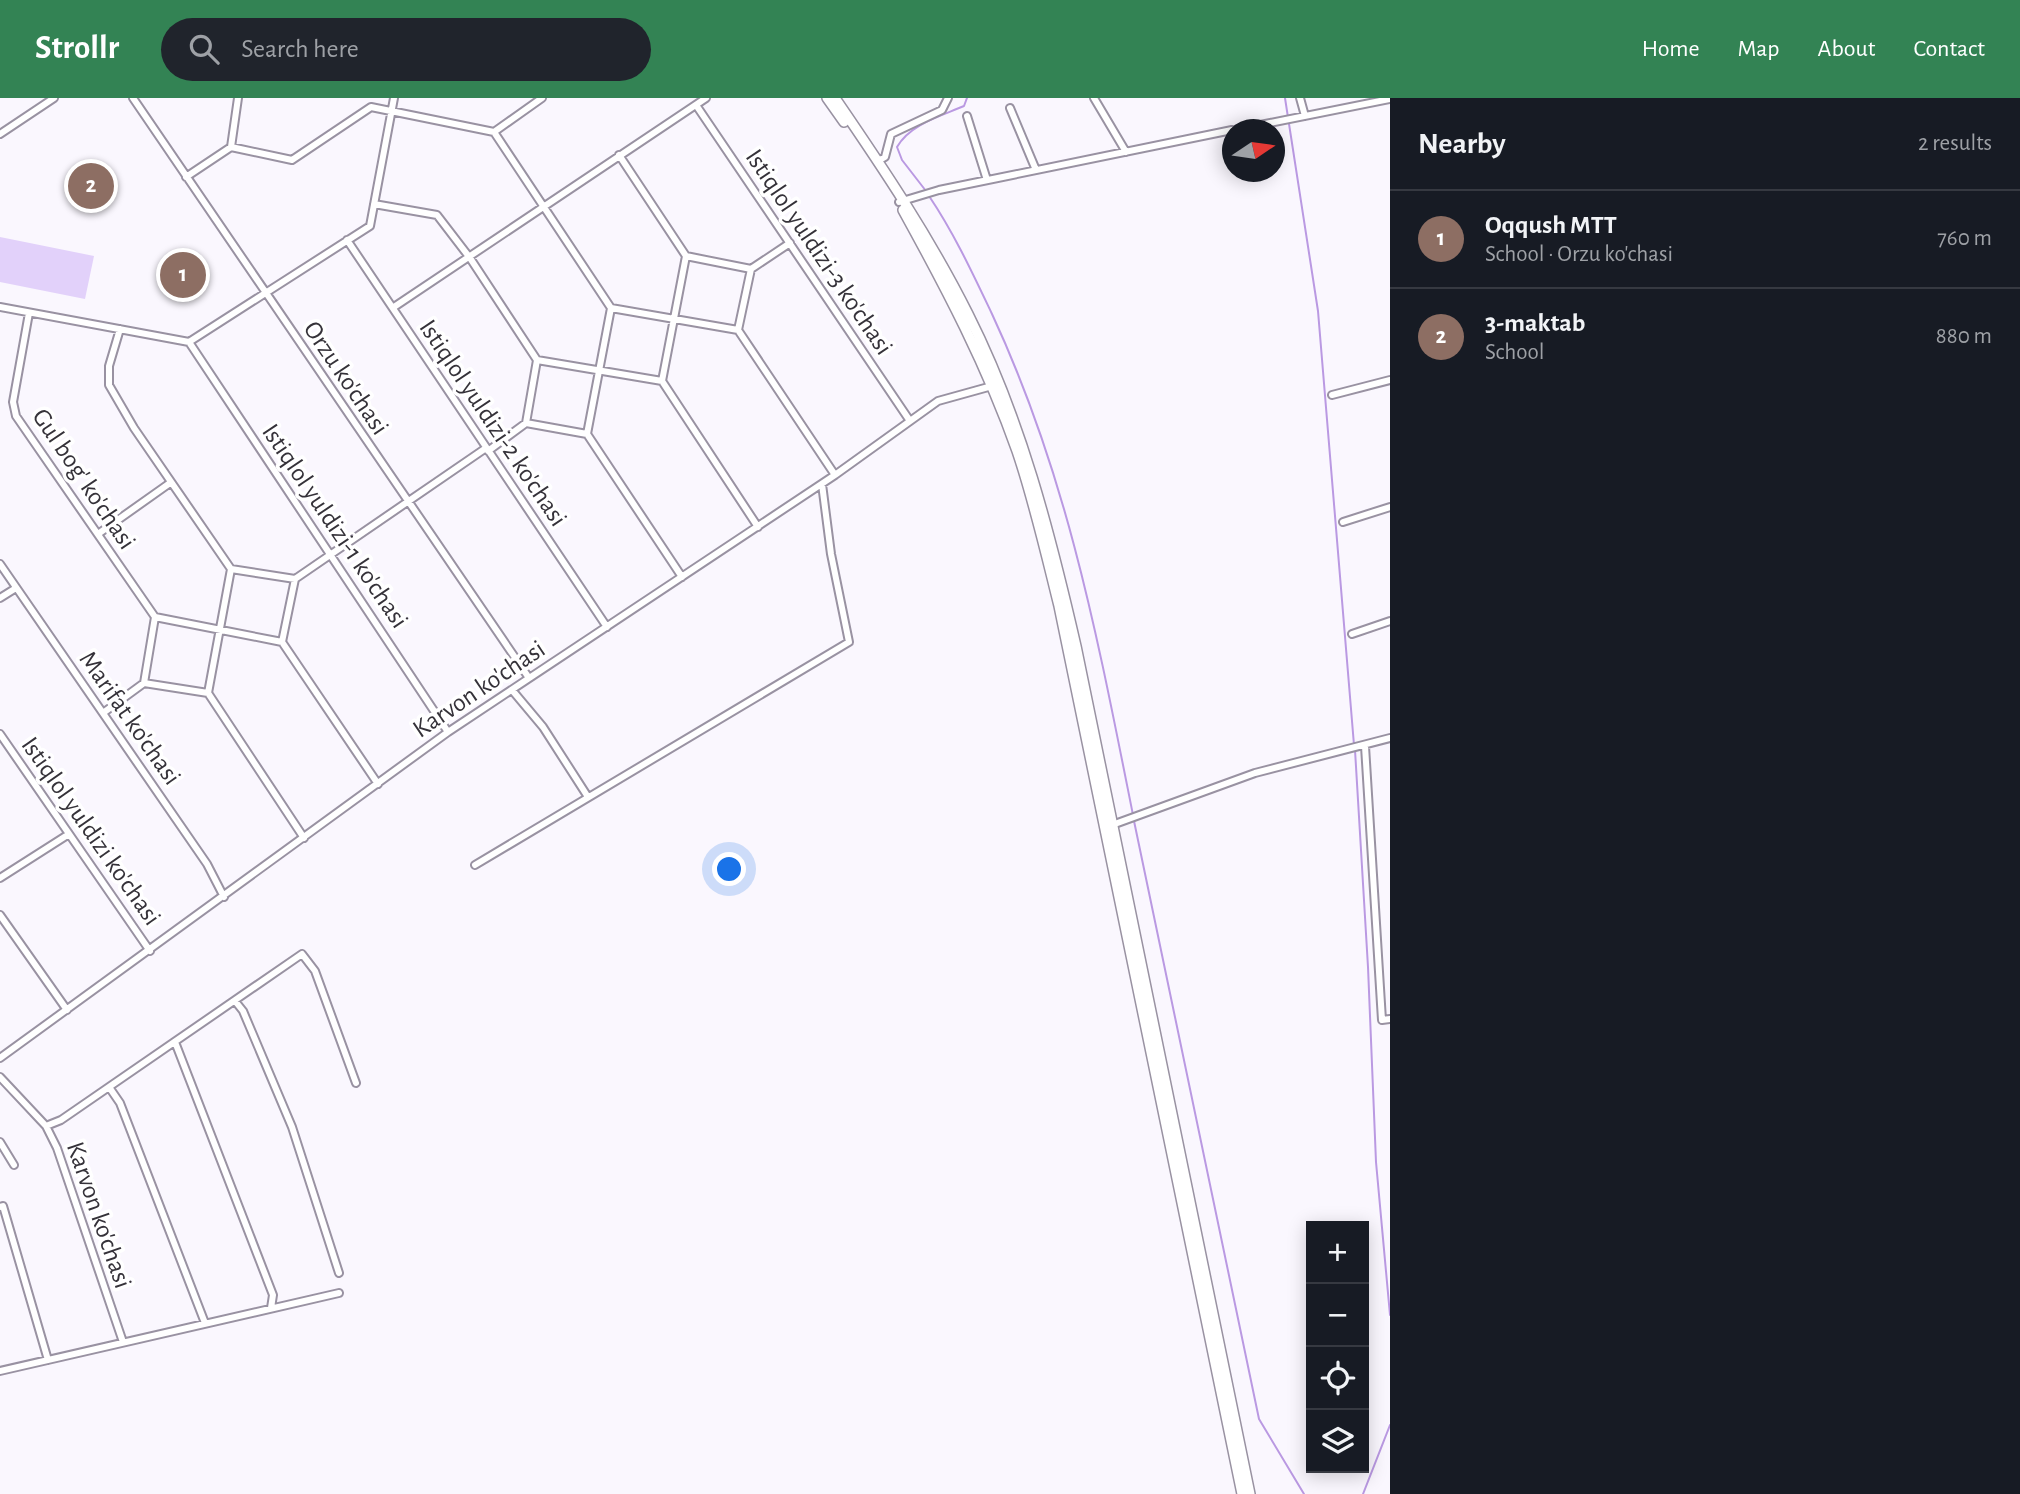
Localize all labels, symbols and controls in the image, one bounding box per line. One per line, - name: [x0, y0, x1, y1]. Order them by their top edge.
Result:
- search box: [161, 18, 651, 81]
- icon: search: [185, 30, 223, 68]
- text: Strollr: [35, 32, 119, 65]
- text: Search here: [241, 36, 359, 62]
- text: Home: [1642, 37, 1700, 61]
- text: Map: [1738, 37, 1780, 61]
- text: About: [1818, 37, 1875, 61]
- text: Contact: [1913, 37, 1985, 61]
- north arrow: [1222, 119, 1285, 182]
- text: Nearby: [1418, 129, 1506, 159]
- text: 2 results: [1918, 132, 1992, 155]
- street label: Istiqlol yuldizi-3 ko'chasi: [741, 144, 897, 360]
- pin: 2: [68, 160, 114, 212]
- text: Oqqush MTT: [1485, 212, 1617, 238]
- text: 1: [1437, 227, 1445, 250]
- text: 760 m: [1937, 227, 1992, 250]
- text: School · Orzu ko'chasi: [1485, 243, 1673, 266]
- pin: 1: [160, 249, 206, 301]
- text: 3-maktab: [1485, 310, 1585, 336]
- street label: Istiqlol yuldizi-2 ko'chasi: [414, 315, 572, 531]
- street label: Orzu ko'chasi: [299, 317, 393, 439]
- text: 2: [1436, 325, 1446, 348]
- text: 880 m: [1936, 325, 1992, 348]
- text: School: [1485, 341, 1544, 364]
- street label: Gul bog' ko'chasi: [27, 404, 141, 554]
- street label: Istiqlol yuldizi-1 ko'chasi: [257, 419, 413, 633]
- street label: Karvon ko'chasi: [408, 635, 550, 743]
- street label: Marifat ko'chasi: [74, 646, 186, 790]
- street label: Istiqlol yuldizi ko'chasi: [16, 732, 166, 930]
- your location: [712, 852, 746, 886]
- street label: Karvon ko'chasi: [62, 1138, 136, 1292]
- map controls: [1306, 1221, 1369, 1473]
- button: +: [1306, 1221, 1369, 1284]
- button: −: [1306, 1284, 1369, 1347]
- button: locate: [1306, 1347, 1369, 1410]
- button: layers: [1306, 1410, 1369, 1473]

